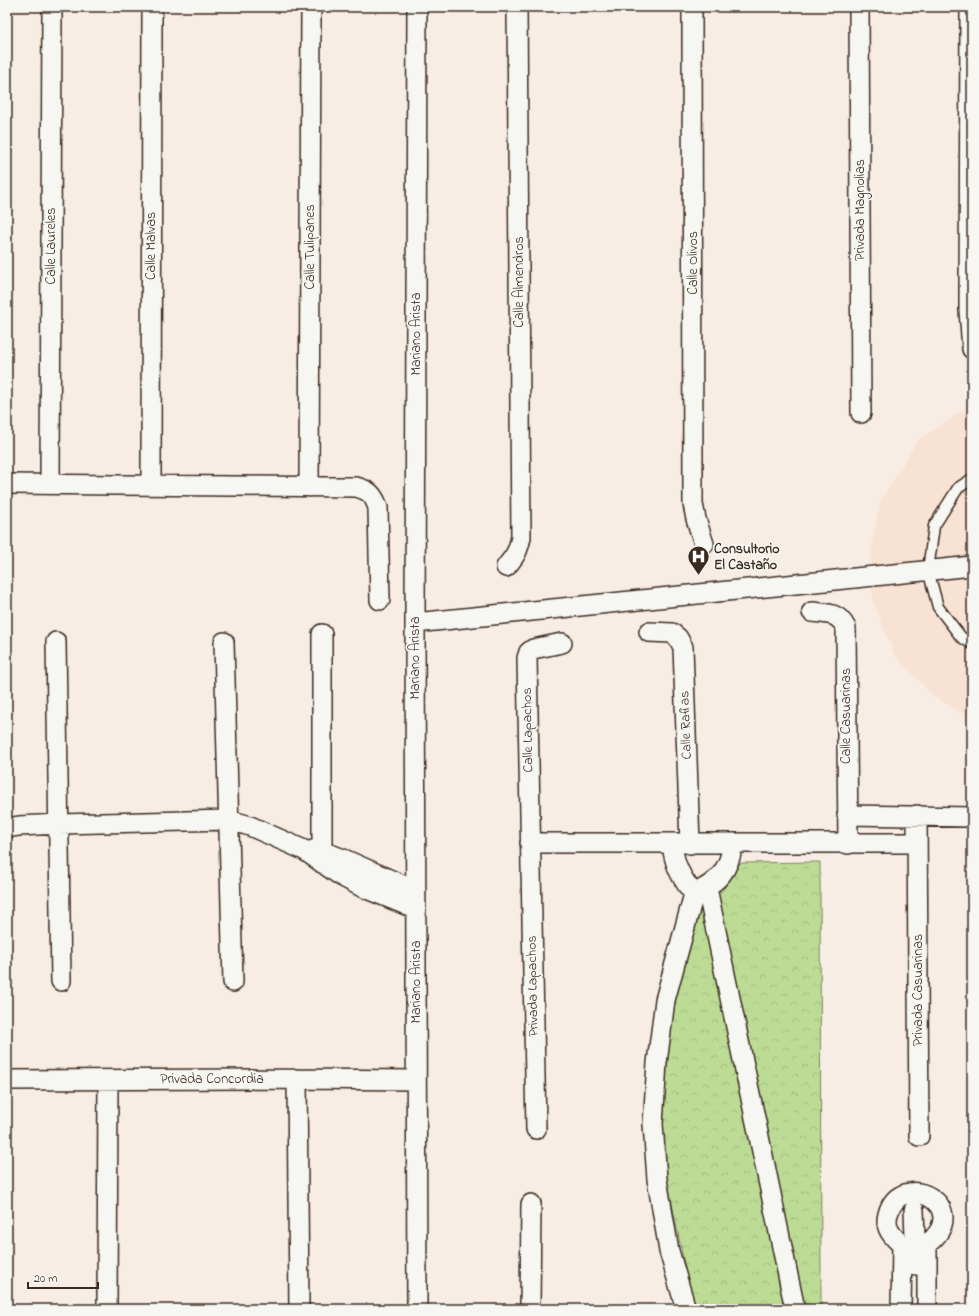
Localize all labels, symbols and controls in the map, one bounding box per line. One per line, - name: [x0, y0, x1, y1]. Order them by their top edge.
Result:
- street label: Privada Magnolias: [850, 159, 872, 261]
- street label: Calle Tulipanes: [300, 204, 321, 290]
- street label: Calle Laureles: [41, 208, 62, 284]
- street label: Calle Malvas: [141, 212, 162, 280]
- street label: Calle Olivos: [683, 231, 704, 295]
- street label: Calle Almendros: [509, 236, 530, 328]
- street label: Mariano Arista: [406, 292, 427, 376]
- place label: Consultorio El Castaño: [714, 539, 779, 576]
- hospital icon: Consultorio El Castaño: [685, 544, 711, 577]
- street label: Mariano Arista: [405, 616, 426, 700]
- street label: Calle Casuarinas: [836, 668, 857, 764]
- street label: Calle Lapachos: [517, 687, 539, 773]
- street label: Calle Rafias: [674, 690, 698, 760]
- street label: Privada Casuarinas: [908, 934, 929, 1046]
- street label: Privada Lapachos: [522, 935, 544, 1037]
- street label: Mariano Arista: [406, 940, 427, 1024]
- street label: Privada Concordia: [160, 1069, 264, 1090]
- scale bar: [28, 1264, 98, 1290]
- text: 20 m: [34, 1270, 57, 1288]

